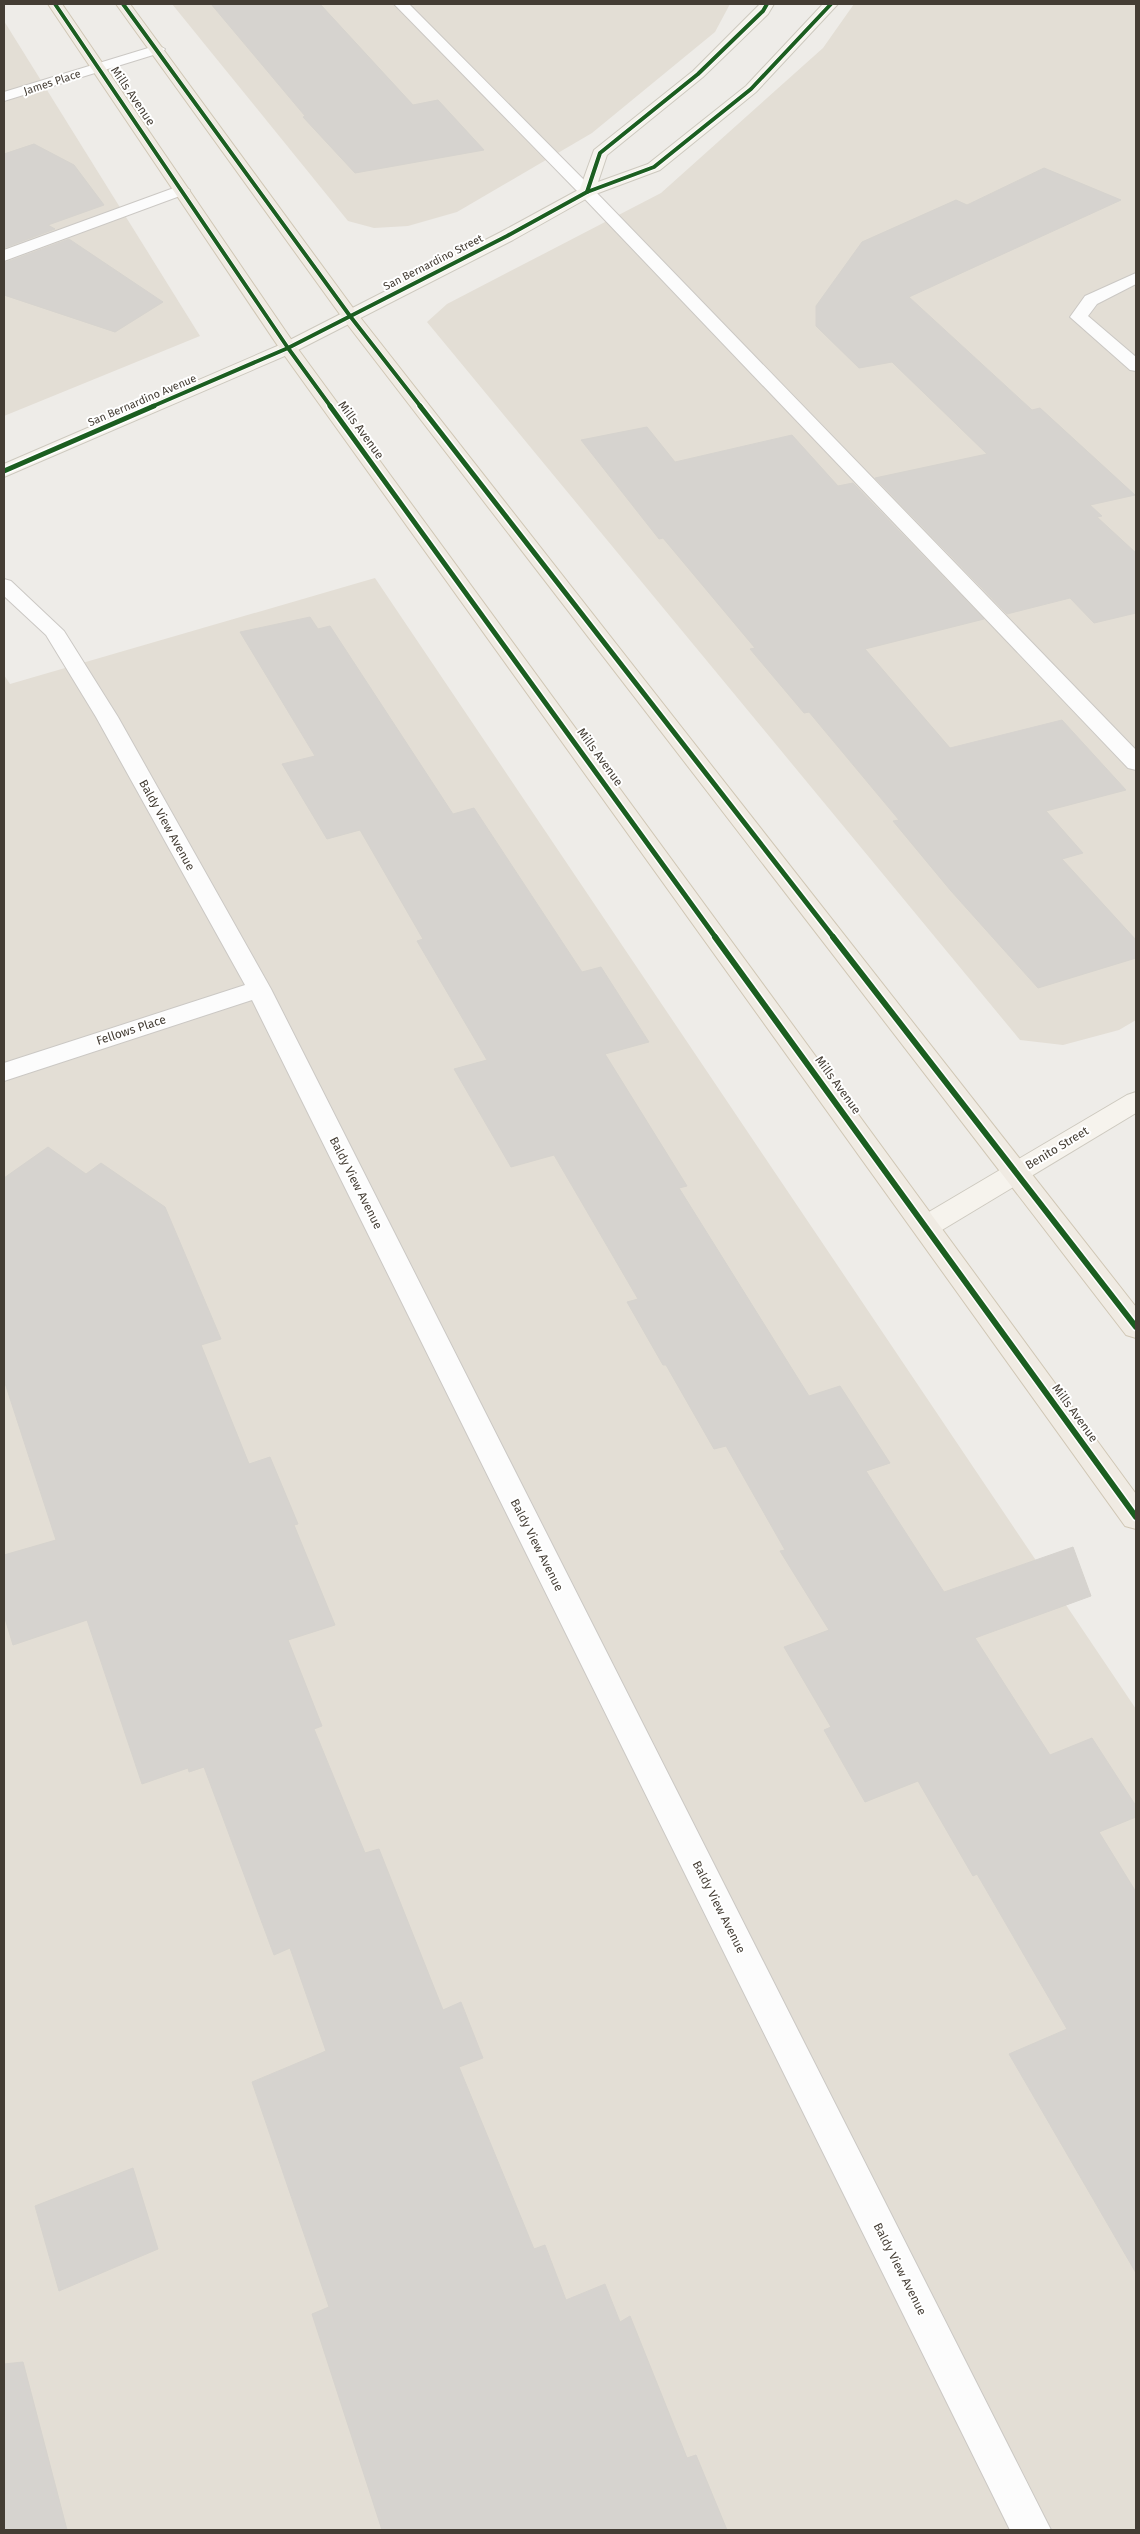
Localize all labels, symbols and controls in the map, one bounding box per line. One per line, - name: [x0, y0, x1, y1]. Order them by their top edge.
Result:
- street label: Mills Avenue: [108, 64, 158, 128]
- street label: James Place: [22, 67, 82, 98]
- street label: San Bernardino Street: [381, 232, 485, 293]
- street label: San Bernardino Avenue: [86, 372, 198, 429]
- street label: Mills Avenue: [335, 398, 387, 462]
- street label: Mills Avenue: [574, 725, 626, 789]
- street label: Baldy View Avenue: [136, 777, 198, 873]
- street label: Fellows Place: [94, 1012, 168, 1048]
- street label: Mills Avenue: [812, 1053, 864, 1117]
- street label: Benito Street: [1023, 1123, 1092, 1172]
- street label: Baldy View Avenue: [327, 1135, 385, 1231]
- street label: Mills Avenue: [1049, 1381, 1101, 1445]
- street label: Baldy View Avenue: [508, 1497, 566, 1593]
- street label: Baldy View Avenue: [690, 1859, 748, 1955]
- street label: Baldy View Avenue: [871, 2221, 929, 2317]

